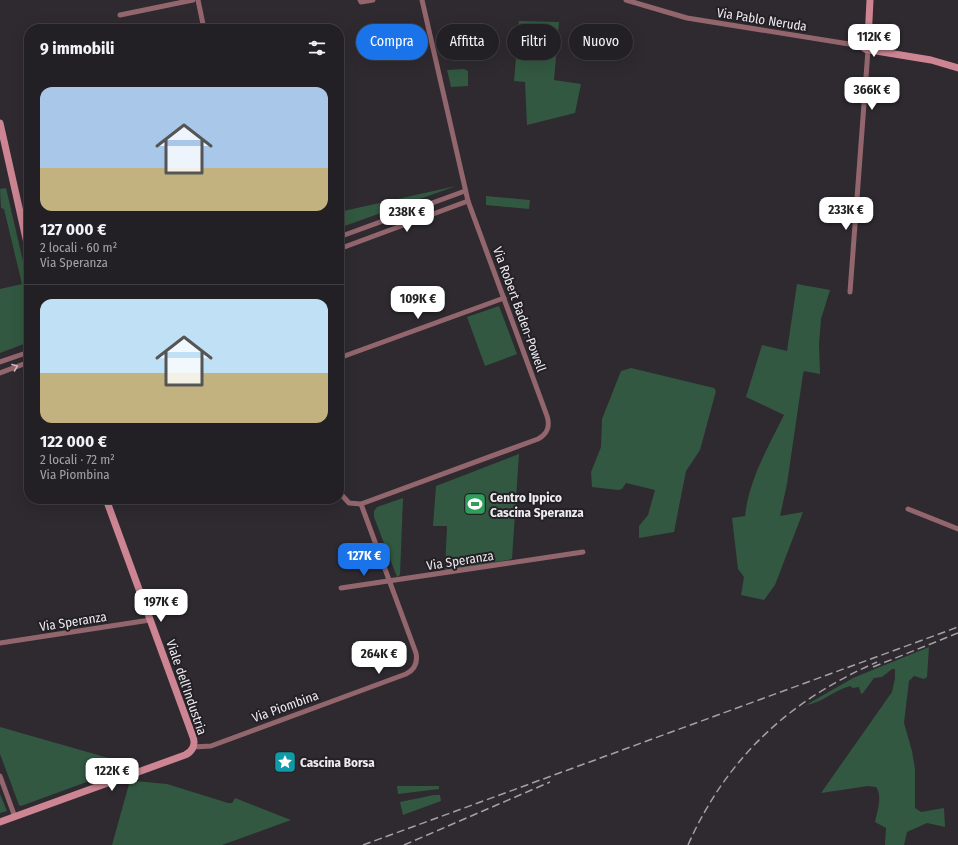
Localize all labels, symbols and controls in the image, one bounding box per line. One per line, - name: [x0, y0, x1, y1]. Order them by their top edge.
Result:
- street label: Via Pablo Neruda: [716, 5, 808, 34]
- chip: Compra: [356, 24, 428, 60]
- chip: Affitta: [436, 24, 499, 60]
- chip: Filtri: [507, 24, 561, 60]
- chip: Nuovo: [569, 24, 633, 60]
- pin: 112K €: [841, 24, 907, 58]
- text: 112K €: [857, 29, 891, 44]
- icon: filters: [306, 37, 328, 59]
- text: 9 immobili: [40, 38, 114, 59]
- pin: 366K €: [839, 77, 905, 111]
- text: 366K €: [854, 82, 890, 97]
- icon: home: [148, 113, 220, 185]
- pin: 233K €: [813, 197, 879, 231]
- pin: 238K €: [374, 199, 440, 233]
- text: 233K €: [828, 202, 864, 217]
- text: 238K €: [389, 204, 425, 219]
- text: 127 000 €: [40, 219, 106, 240]
- text: 2 locali · 60 m²: [40, 240, 117, 255]
- street label: Via Robert Baden-Powell: [490, 245, 549, 374]
- text: Via Speranza: [40, 255, 108, 270]
- pin: 109K €: [385, 286, 451, 320]
- text: 109K €: [400, 291, 436, 306]
- icon: home: [148, 325, 220, 397]
- one-way arrow: [11, 364, 18, 372]
- text: 122 000 €: [40, 431, 107, 452]
- text: 2 locali · 72 m²: [40, 452, 115, 467]
- text: Via Piombina: [40, 467, 110, 482]
- place label: Centro Ippico Cascina Speranza: [490, 490, 584, 520]
- sports icon: Centro Ippico Cascina Speranza: [462, 491, 488, 517]
- pin: 127K €: [331, 543, 397, 577]
- text: 127K €: [347, 548, 381, 563]
- street label: Via Speranza: [425, 548, 495, 573]
- pin: 197K €: [128, 589, 194, 623]
- text: 197K €: [144, 594, 178, 609]
- street label: Via Speranza: [38, 609, 108, 634]
- street label: Viale dell'Industria: [163, 638, 210, 737]
- pin: 264K €: [346, 641, 412, 675]
- text: 264K €: [361, 646, 397, 661]
- street label: Via Piombina: [250, 688, 320, 725]
- place icon: Cascina Borsa: [272, 749, 298, 775]
- place label: Cascina Borsa: [300, 755, 375, 770]
- pin: 122K €: [79, 758, 145, 792]
- text: 122K €: [95, 763, 129, 778]

